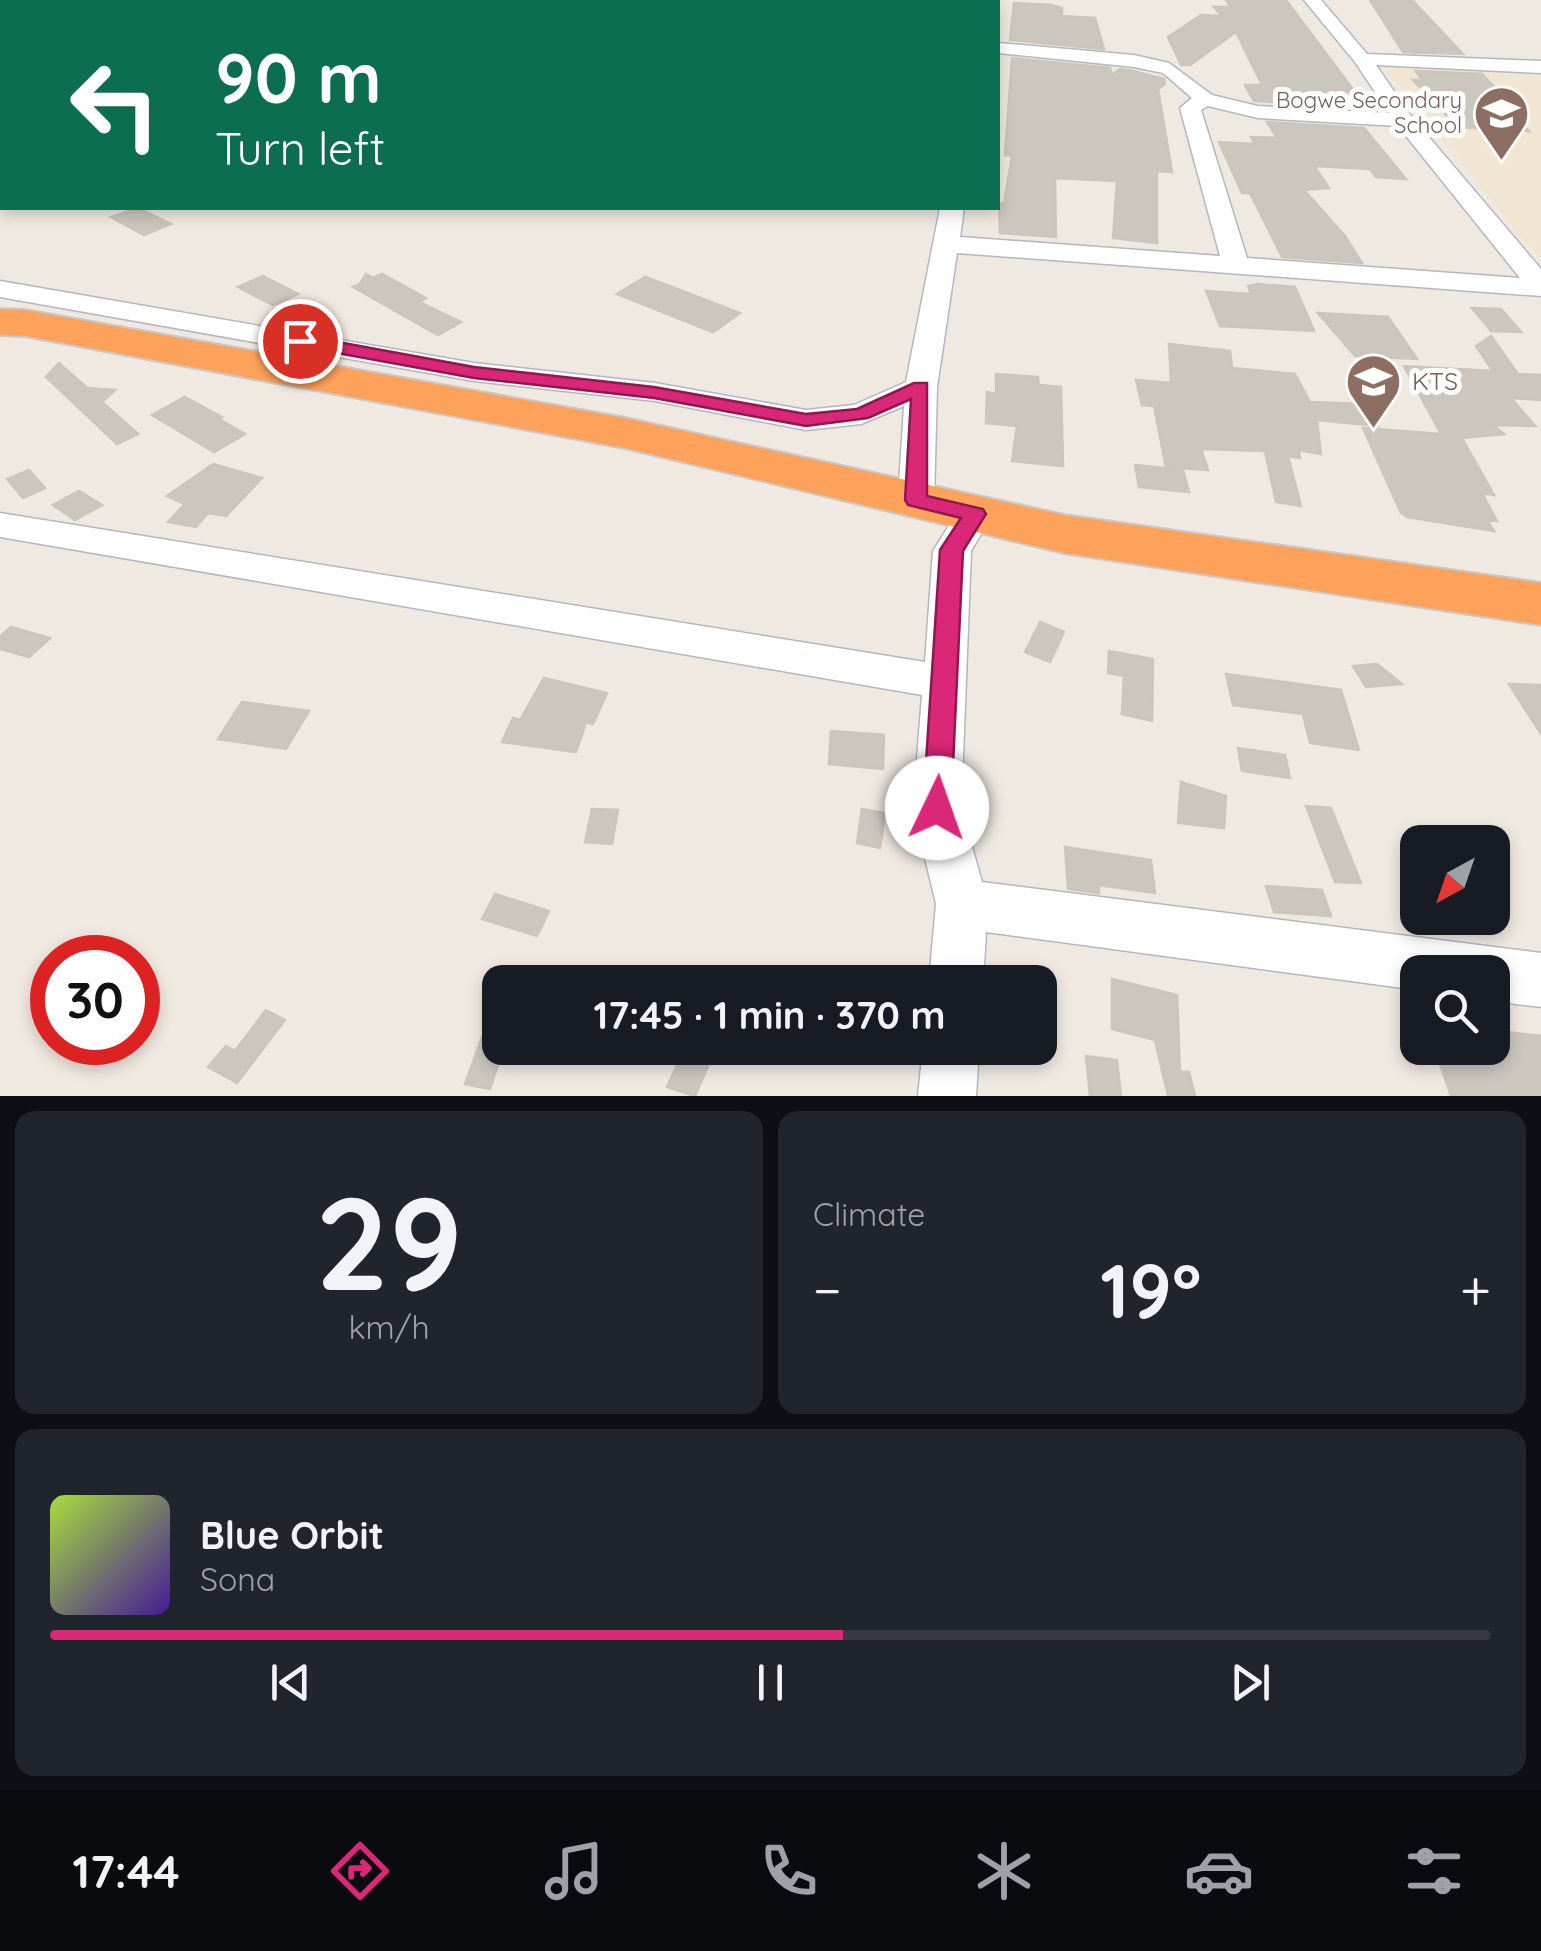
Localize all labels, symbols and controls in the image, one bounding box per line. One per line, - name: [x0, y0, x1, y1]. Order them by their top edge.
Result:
- text: 90 m: [215, 33, 382, 121]
- icon: left: [50, 40, 180, 170]
- school or university icon: Bogwe Secondary School: [1471, 83, 1531, 162]
- place label: Bogwe Secondary School: [1276, 86, 1462, 139]
- text: Turn left: [215, 120, 385, 176]
- pin: [258, 299, 343, 384]
- icon: arrive: [273, 314, 328, 369]
- school or university icon: KTS: [1343, 351, 1403, 430]
- place label: KTS: [1412, 365, 1458, 396]
- position arrow: [885, 756, 989, 860]
- north arrow: [1400, 825, 1510, 935]
- map controls: [1400, 825, 1510, 1065]
- speed limit sign: 30: [30, 935, 160, 1065]
- button: search: [1400, 955, 1510, 1065]
- text: 17:45 · 1 min · 370 m: [593, 991, 946, 1039]
- text: 29: [315, 1160, 463, 1323]
- text: Climate: [813, 1194, 925, 1234]
- text: 19°: [1100, 1243, 1201, 1337]
- text: −: [813, 1255, 842, 1324]
- text: +: [1460, 1255, 1491, 1324]
- text: km/h: [348, 1307, 430, 1347]
- text: Blue Orbit: [200, 1511, 384, 1559]
- text: Sona: [200, 1559, 275, 1599]
- icon: previous: [263, 1655, 318, 1710]
- icon: pause: [743, 1655, 798, 1710]
- icon: next: [1223, 1655, 1278, 1710]
- icon: directions: [325, 1836, 395, 1906]
- icon: music: [539, 1836, 609, 1906]
- icon: phone: [754, 1836, 824, 1906]
- icon: climate: [969, 1836, 1039, 1906]
- icon: car: [1184, 1836, 1254, 1906]
- icon: filters: [1399, 1836, 1469, 1906]
- text: 17:44: [72, 1843, 180, 1899]

